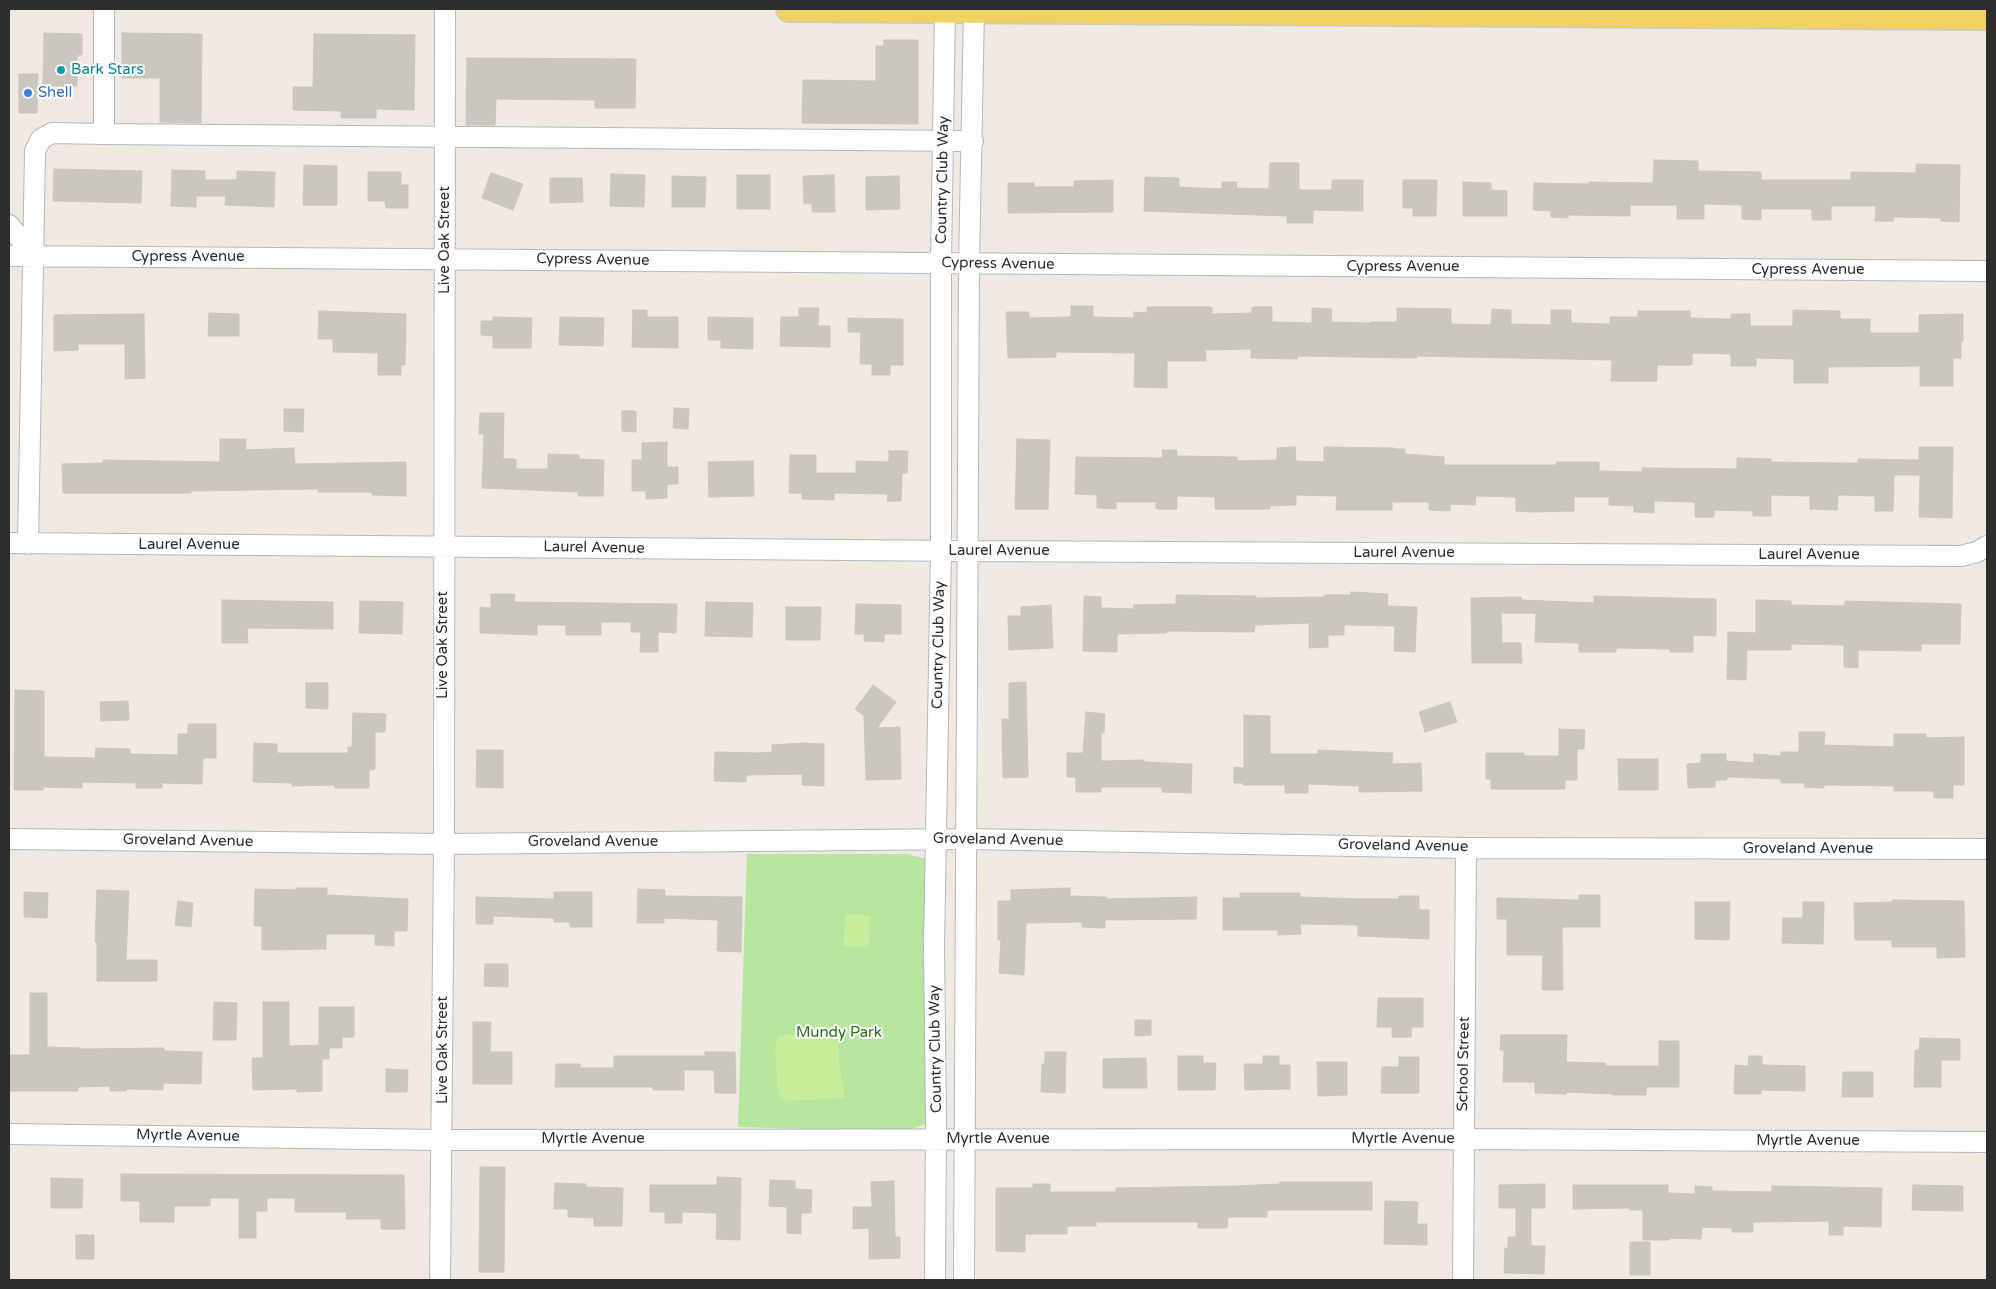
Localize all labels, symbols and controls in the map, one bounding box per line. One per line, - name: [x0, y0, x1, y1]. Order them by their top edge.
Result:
- place label: Bark Stars: [71, 61, 144, 79]
- marker: Bark Stars: [55, 64, 67, 76]
- place label: Shell: [38, 84, 72, 102]
- marker: Shell: [22, 87, 34, 99]
- street label: Country Club Way: [933, 116, 953, 244]
- street label: Live Oak Street: [436, 186, 454, 294]
- street label: Cypress Avenue: [131, 248, 245, 266]
- street label: Cypress Avenue: [536, 250, 650, 270]
- street label: Cypress Avenue: [941, 254, 1055, 274]
- street label: Cypress Avenue: [1346, 258, 1460, 276]
- street label: Cypress Avenue: [1751, 261, 1865, 279]
- street label: Laurel Avenue: [138, 536, 240, 554]
- street label: Laurel Avenue: [543, 538, 645, 558]
- street label: Laurel Avenue: [948, 542, 1050, 560]
- street label: Laurel Avenue: [1353, 544, 1455, 562]
- street label: Laurel Avenue: [1758, 546, 1860, 564]
- street label: Country Club Way: [929, 581, 949, 709]
- street label: Live Oak Street: [434, 591, 452, 699]
- street label: Groveland Avenue: [933, 830, 1063, 850]
- street label: Groveland Avenue: [123, 831, 253, 851]
- street label: Groveland Avenue: [528, 833, 658, 851]
- street label: Groveland Avenue: [1338, 836, 1468, 856]
- street label: Groveland Avenue: [1743, 840, 1873, 858]
- street label: Country Club Way: [926, 985, 946, 1113]
- street label: Live Oak Street: [434, 996, 452, 1104]
- street label: School Street: [1454, 1016, 1474, 1112]
- park label: Mundy Park: [796, 1024, 882, 1042]
- street label: Myrtle Avenue: [136, 1126, 240, 1146]
- street label: Myrtle Avenue: [541, 1130, 645, 1148]
- street label: Myrtle Avenue: [946, 1130, 1050, 1148]
- street label: Myrtle Avenue: [1351, 1130, 1455, 1148]
- street label: Myrtle Avenue: [1756, 1132, 1860, 1150]

